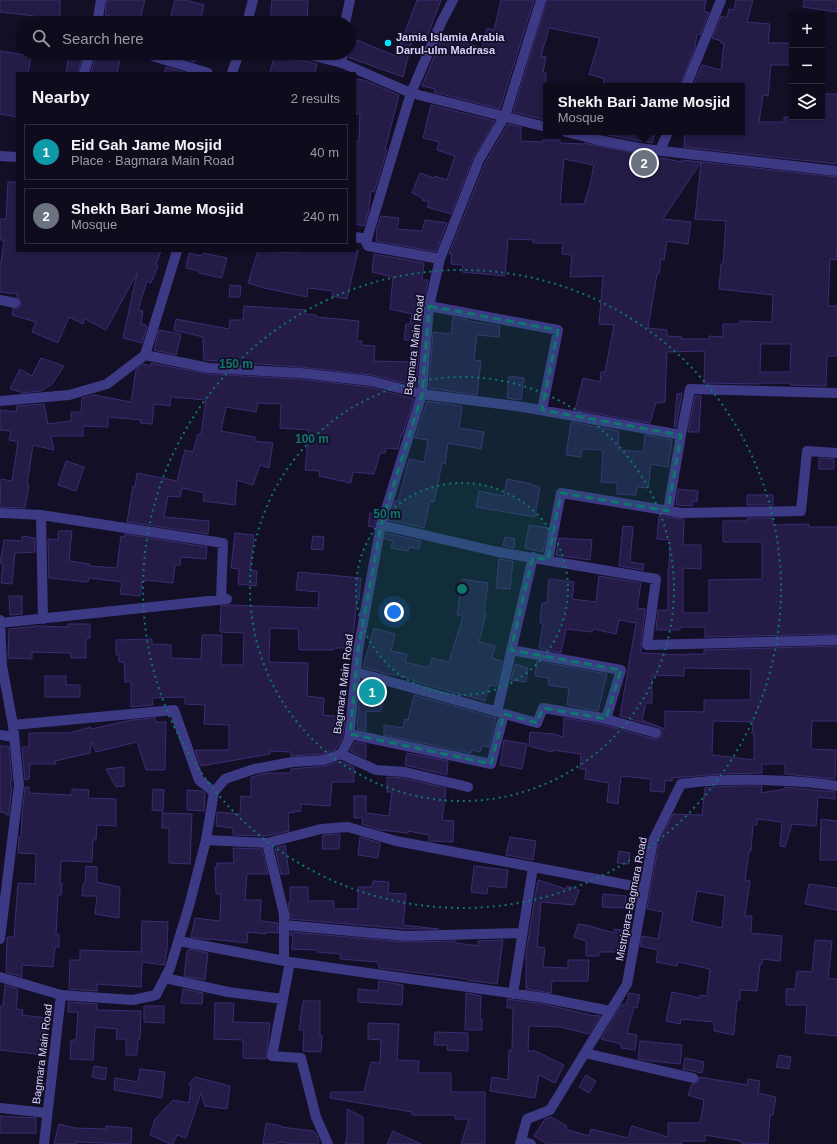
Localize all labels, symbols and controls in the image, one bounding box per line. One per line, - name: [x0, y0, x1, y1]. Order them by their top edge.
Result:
- map controls: [789, 12, 825, 120]
- button: +: [789, 12, 825, 48]
- search box: [16, 16, 356, 60]
- icon: search: [30, 27, 52, 49]
- text: Search here: [62, 30, 144, 47]
- place label: Jamia Islamia Arabia Darul-ulm Madrasa: [396, 31, 505, 56]
- marker: Jamia Islamia Arabia Darul-ulm Madrasa: [383, 38, 393, 48]
- button: −: [789, 48, 825, 84]
- popup: [543, 83, 745, 135]
- button: layers: [789, 84, 825, 120]
- text: Nearby: [32, 88, 90, 107]
- text: 2 results: [291, 91, 340, 106]
- text: Shekh Bari Jame Mosjid: [558, 93, 730, 110]
- text: Mosque: [558, 110, 604, 125]
- text: Eid Gah Jame Mosjid: [71, 136, 222, 153]
- text: 1: [42, 145, 50, 160]
- text: 40 m: [310, 145, 339, 160]
- pin: 2: [631, 148, 657, 178]
- text: Place · Bagmara Main Road: [71, 153, 234, 168]
- text: Shekh Bari Jame Mosjid: [71, 200, 244, 217]
- text: 2: [42, 209, 50, 224]
- text: 240 m: [303, 209, 339, 224]
- text: Mosque: [71, 217, 117, 232]
- street label: Bagmara Main Road: [402, 294, 426, 396]
- text: 150 m: [219, 357, 253, 371]
- text: 100 m: [295, 432, 329, 446]
- text: 50 m: [373, 507, 401, 521]
- centre of rings: [455, 582, 469, 596]
- your location: [384, 602, 404, 622]
- street label: Bagmara Main Road: [331, 633, 355, 735]
- pin: 1: [359, 677, 385, 707]
- street label: Mistripara-Bagmara Road: [613, 836, 649, 962]
- street label: Bagmara Main Road: [30, 1003, 54, 1105]

